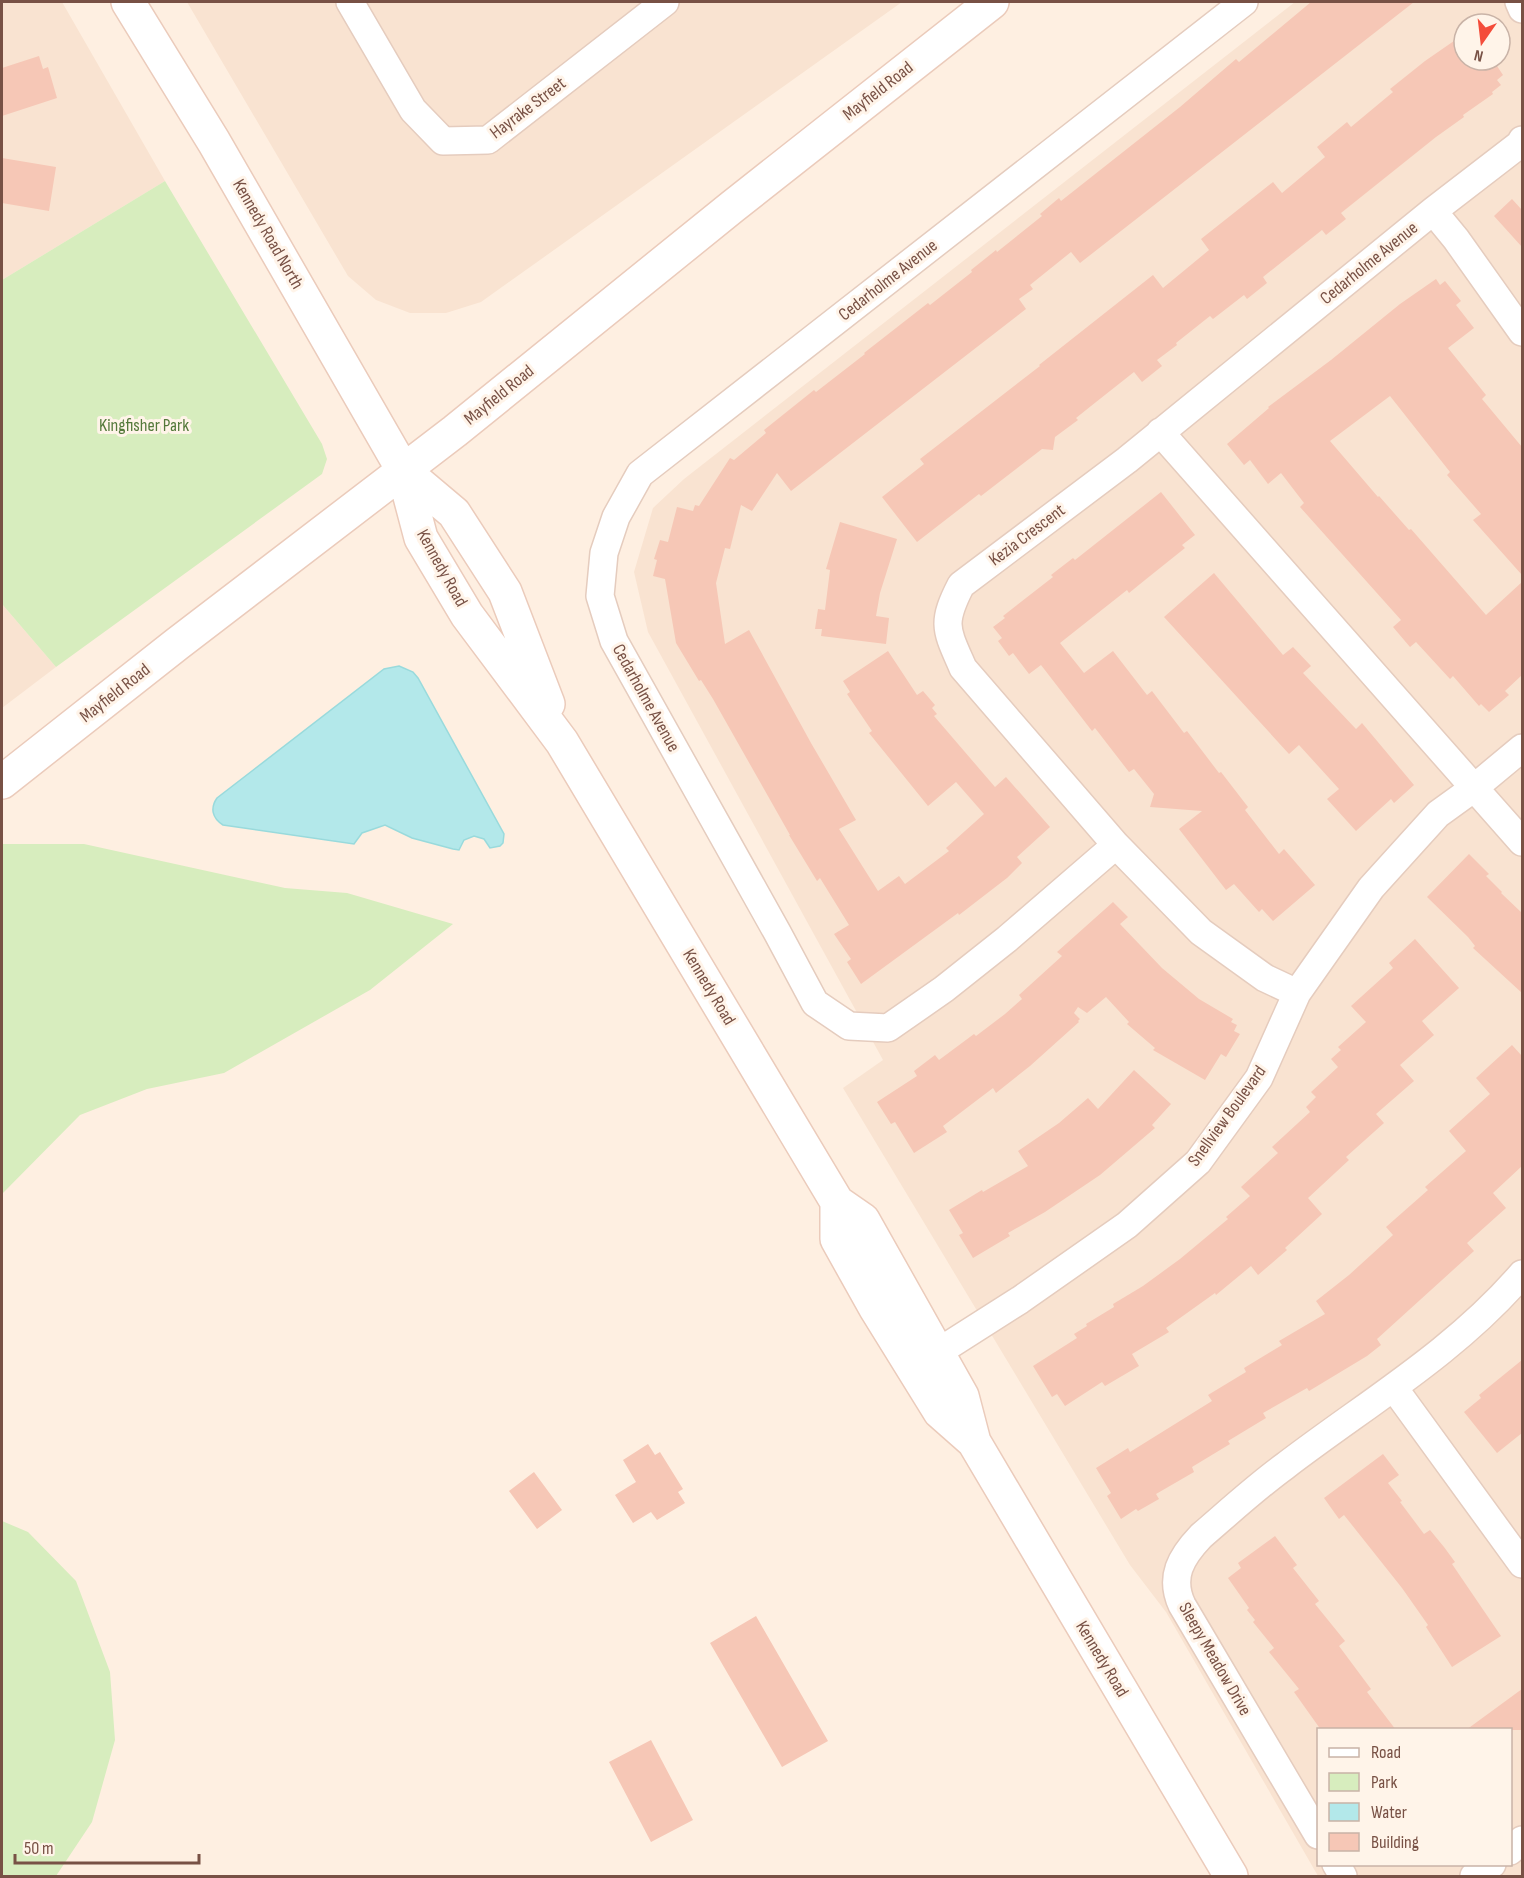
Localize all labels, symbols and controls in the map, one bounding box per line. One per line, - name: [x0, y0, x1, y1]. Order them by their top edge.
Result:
- north arrow: [1452, 12, 1512, 72]
- text: N: [1472, 45, 1485, 65]
- street label: Mayfield Road: [839, 57, 917, 125]
- street label: Hayrake Street: [486, 72, 570, 143]
- street label: Kennedy Road North: [228, 175, 308, 293]
- street label: Cedarholme Avenue: [1316, 217, 1422, 309]
- street label: Cedarholme Avenue: [834, 235, 942, 325]
- street label: Mayfield Road: [460, 361, 538, 429]
- park label: Kingfisher Park: [99, 415, 189, 436]
- street label: Kezia Crescent: [985, 499, 1069, 570]
- street label: Kennedy Road: [412, 526, 472, 610]
- street label: Cedarholme Avenue: [608, 641, 684, 755]
- street label: Mayfield Road: [76, 659, 154, 727]
- street label: Kennedy Road: [678, 945, 740, 1029]
- street label: Snellview Boulevard: [1183, 1062, 1271, 1170]
- street label: Sleepy Meadow Drive: [1174, 1599, 1256, 1719]
- street label: Kennedy Road: [1071, 1617, 1133, 1701]
- legend: [1317, 1728, 1512, 1866]
- text: Road: [1371, 1742, 1401, 1763]
- text: Park: [1371, 1772, 1397, 1793]
- text: Water: [1371, 1802, 1407, 1823]
- scale bar: [15, 1827, 200, 1865]
- text: Building: [1371, 1832, 1419, 1853]
- text: 50 m: [24, 1838, 54, 1859]

